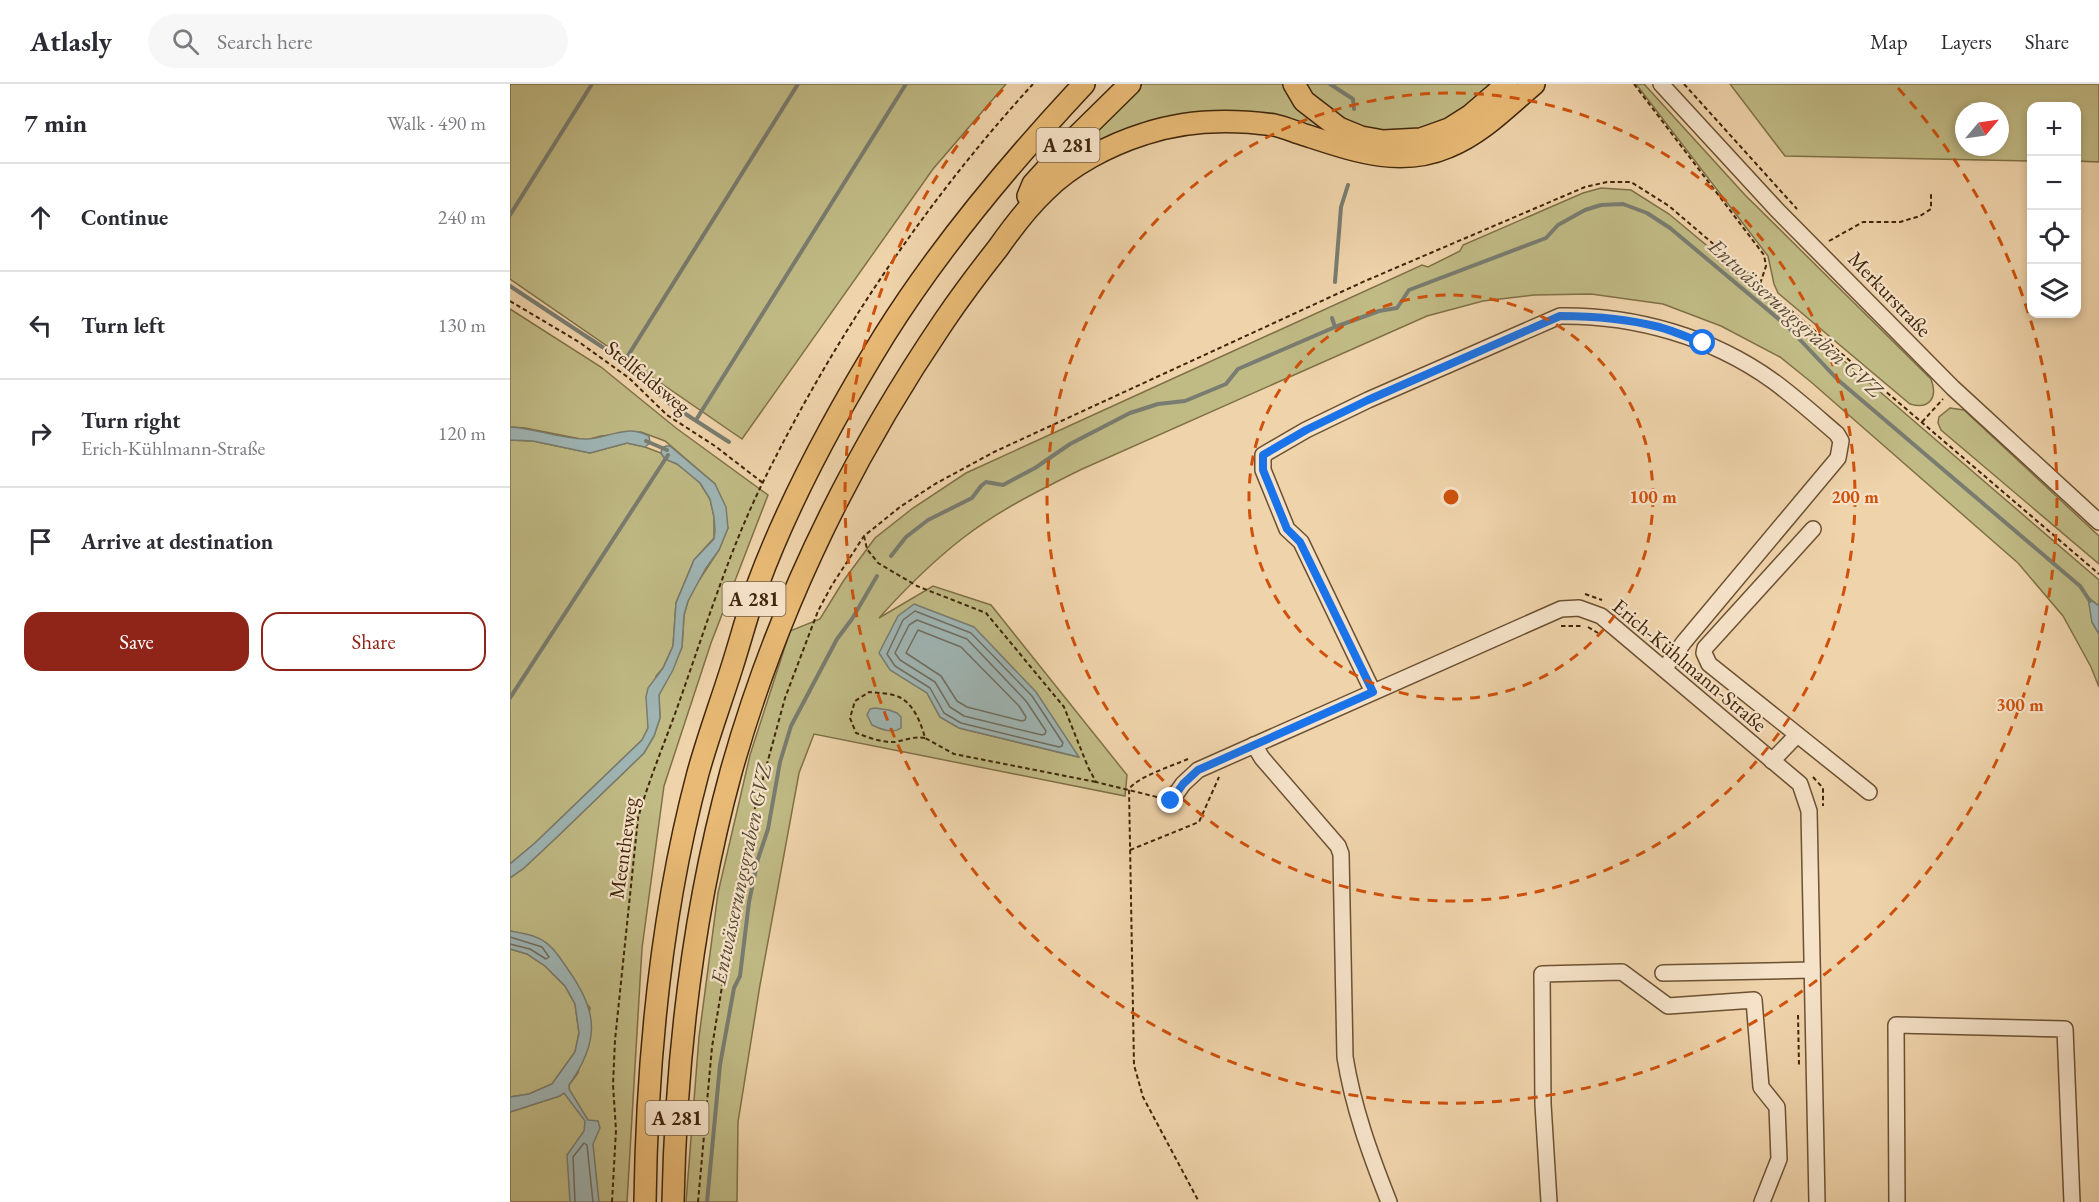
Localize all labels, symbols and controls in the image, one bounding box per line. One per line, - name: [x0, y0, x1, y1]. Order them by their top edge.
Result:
- search box: [148, 14, 568, 68]
- text: Atlasly: [30, 23, 112, 59]
- icon: search: [169, 25, 202, 58]
- text: Search here: [217, 27, 313, 56]
- text: Map: [1870, 28, 1908, 55]
- text: Layers: [1941, 28, 1992, 55]
- text: Share: [2025, 28, 2069, 55]
- north arrow: [1955, 102, 2009, 156]
- map controls: [2027, 102, 2081, 318]
- button: +: [2027, 102, 2081, 156]
- text: 7 min: [24, 106, 87, 140]
- text: Walk · 490 m: [387, 110, 486, 136]
- road number: A 281: [1036, 128, 1100, 162]
- button: −: [2027, 156, 2081, 210]
- icon: ahead: [24, 201, 57, 234]
- text: Continue: [81, 203, 168, 232]
- text: 240 m: [438, 204, 486, 230]
- button: locate: [2027, 210, 2081, 264]
- water label: Entwässerungsgraben GVZ: [1702, 231, 1890, 405]
- street label: Merkurstraße: [1842, 245, 1938, 343]
- button: layers: [2027, 264, 2081, 318]
- icon: left: [24, 309, 57, 342]
- text: Turn left: [81, 311, 165, 340]
- text: 130 m: [438, 312, 486, 338]
- route start: [1689, 329, 1715, 355]
- street label: Stellfeldsweg: [600, 334, 697, 420]
- text: Turn right: [81, 406, 180, 435]
- icon: right: [24, 417, 57, 450]
- text: 120 m: [438, 420, 486, 446]
- text: Erich-Kühlmann-Straße: [81, 435, 265, 461]
- text: 100 m: [1629, 485, 1677, 508]
- text: 200 m: [1831, 485, 1879, 508]
- centre of rings: [1441, 487, 1461, 507]
- icon: arrive: [24, 525, 57, 558]
- text: Arrive at destination: [81, 527, 273, 556]
- road number: A 281: [722, 582, 786, 616]
- street label: Erich-Kühlmann-Straße: [1607, 592, 1773, 738]
- button: Save: [24, 612, 249, 671]
- button: Share: [261, 612, 486, 671]
- text: 300 m: [1996, 693, 2044, 716]
- water label: Entwässerungsgraben GVZ: [703, 760, 779, 988]
- route end: [1157, 787, 1183, 813]
- street label: Meentheweg: [602, 794, 644, 901]
- road number: A 281: [646, 1101, 708, 1135]

